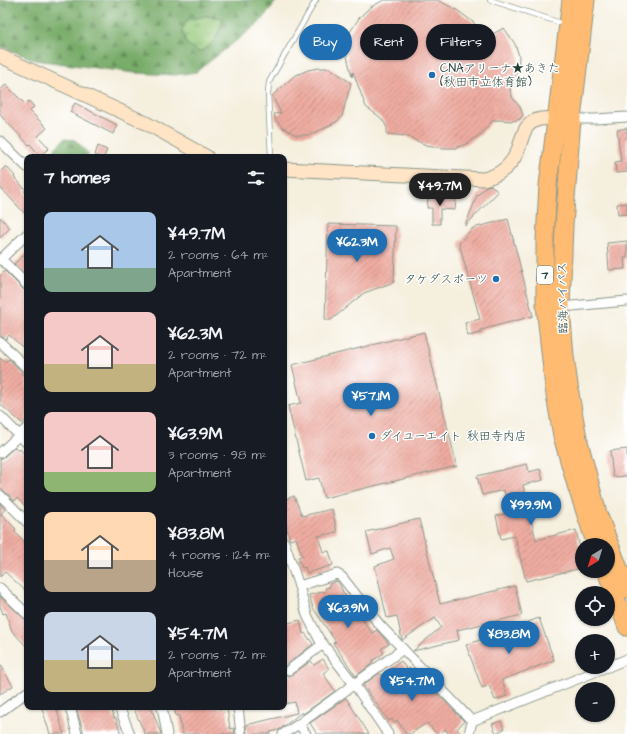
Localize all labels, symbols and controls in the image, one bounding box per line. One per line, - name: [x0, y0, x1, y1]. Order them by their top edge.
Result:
- chip: Buy: [299, 24, 352, 60]
- chip: Rent: [360, 24, 418, 60]
- chip: Filters: [426, 24, 496, 60]
- place label: CNAアリーナ★あきた (秋田市立体育館): [440, 60, 560, 91]
- marker: CNAアリーナ★あきた (秋田市立体育館): [427, 70, 437, 80]
- text: 7 homes: [44, 166, 110, 190]
- icon: filters: [245, 167, 267, 189]
- pin: ¥49.7M: [407, 173, 473, 207]
- text: ¥49.7M: [418, 177, 462, 195]
- text: ¥49.7M: [168, 222, 225, 246]
- icon: home: [76, 228, 124, 276]
- pin: ¥62.3M: [324, 229, 390, 263]
- text: ¥62.3M: [336, 233, 378, 251]
- text: 2 rooms · 64 m²: [168, 246, 269, 264]
- street label: 臨海バイパス: [554, 262, 572, 334]
- text: Apartment: [168, 264, 232, 282]
- road number: 7: [537, 266, 553, 284]
- place label: タケダスポーツ: [404, 271, 488, 288]
- marker: タケダスポーツ: [491, 274, 501, 284]
- text: ¥62.3M: [168, 322, 223, 346]
- icon: home: [76, 328, 124, 376]
- text: 2 rooms · 72 m²: [168, 346, 267, 364]
- text: Apartment: [168, 364, 232, 382]
- pin: ¥57.1M: [338, 383, 404, 417]
- text: ¥57.1M: [352, 387, 390, 405]
- text: ¥63.9M: [168, 422, 223, 446]
- icon: home: [76, 428, 124, 476]
- place label: ダイユーエイト 秋田寺内店: [380, 428, 527, 445]
- marker: ダイユーエイト 秋田寺内店: [367, 431, 377, 441]
- text: 3 rooms · 98 m²: [168, 446, 267, 464]
- text: Apartment: [168, 464, 232, 482]
- pin: ¥99.9M: [498, 492, 564, 526]
- text: ¥99.9M: [510, 496, 552, 514]
- text: ¥83.8M: [168, 522, 224, 546]
- icon: home: [76, 528, 124, 576]
- north arrow: [575, 538, 615, 578]
- map controls: [575, 538, 615, 722]
- text: 4 rooms · 124 m²: [168, 546, 271, 564]
- text: House: [168, 564, 203, 582]
- button: locate: [575, 586, 615, 626]
- pin: ¥63.9M: [315, 595, 381, 629]
- text: ¥63.9M: [327, 599, 369, 617]
- pin: ¥83.8M: [476, 621, 542, 655]
- text: ¥54.7M: [168, 622, 228, 646]
- text: ¥83.8M: [488, 625, 531, 643]
- icon: home: [76, 628, 124, 676]
- button: +: [575, 634, 615, 674]
- text: 2 rooms · 72 m²: [168, 646, 267, 664]
- text: Apartment: [168, 664, 232, 682]
- pin: ¥54.7M: [379, 668, 445, 702]
- text: ¥54.7M: [389, 672, 435, 690]
- button: −: [575, 682, 615, 722]

